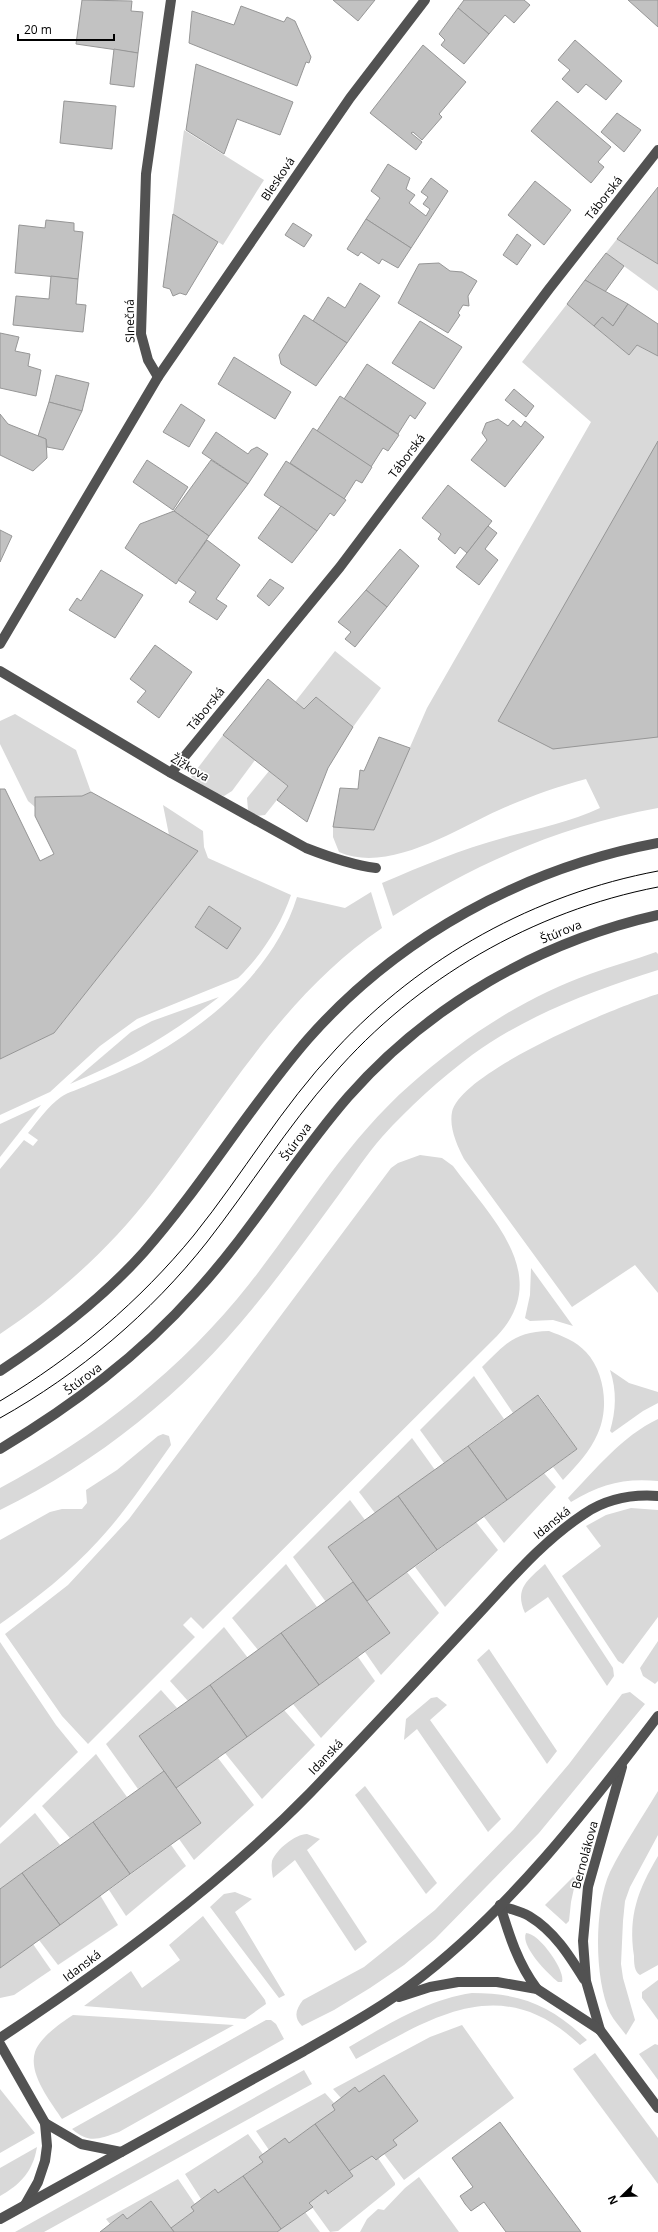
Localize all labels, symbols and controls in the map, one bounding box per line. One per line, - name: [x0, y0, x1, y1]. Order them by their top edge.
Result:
- scale bar: [18, 16, 114, 42]
- text: 20 m: [24, 21, 52, 38]
- street label: Blesková: [257, 153, 298, 204]
- street label: Táborská: [581, 172, 626, 223]
- street label: Slnečná: [121, 299, 138, 343]
- street label: Táborská: [384, 430, 429, 481]
- street label: Táborská: [183, 683, 228, 734]
- street label: Žižkova: [168, 750, 213, 785]
- street label: Štúrova: [538, 916, 584, 947]
- street label: Štúrova: [276, 1119, 315, 1164]
- street label: Štúrova: [60, 1359, 105, 1398]
- street label: Idanská: [529, 1502, 574, 1543]
- street label: Idanská: [304, 1735, 347, 1778]
- street label: Bernolákova: [567, 1819, 602, 1891]
- street label: Idanská: [59, 1946, 104, 1985]
- north arrow: [602, 2176, 642, 2216]
- text: N: [604, 2193, 621, 2207]

